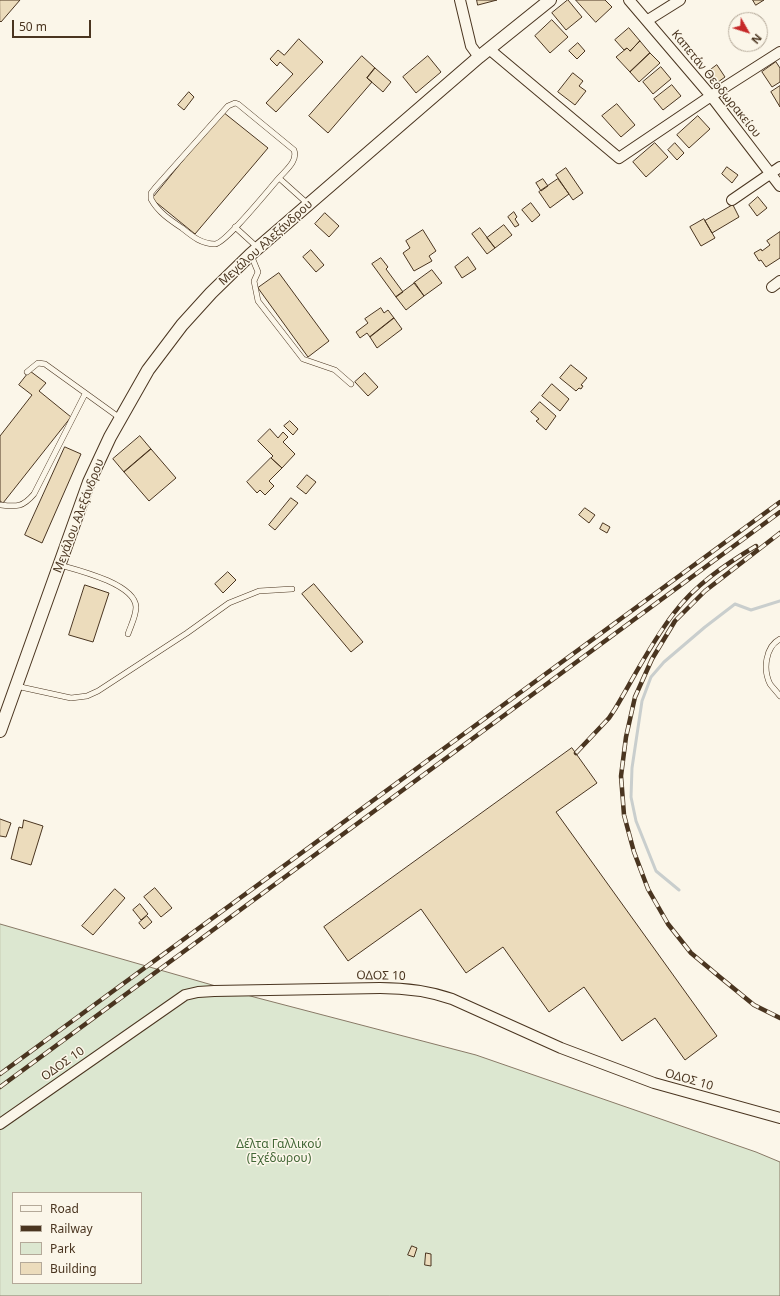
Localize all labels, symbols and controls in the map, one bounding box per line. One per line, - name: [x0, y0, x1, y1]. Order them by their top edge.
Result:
- scale bar: [14, 12, 93, 38]
- north arrow: [728, 12, 768, 52]
- text: 50 m: [19, 18, 47, 35]
- street label: Καπετάν Θεοδωρακείου: [668, 27, 764, 141]
- text: N: [748, 31, 766, 47]
- street label: Μεγάλου Αλεξάνδρου: [216, 197, 316, 289]
- street label: Μεγάλου Αλεξάνδρου: [51, 457, 107, 575]
- street label: ΟΔΟΣ 10: [356, 968, 406, 984]
- street label: ΟΔΟΣ 10: [39, 1044, 87, 1084]
- street label: ΟΔΟΣ 10: [663, 1066, 715, 1094]
- park label: Δέλτα Γαλλικού (Εχέδωρου): [236, 1138, 322, 1166]
- legend: [12, 1192, 142, 1284]
- text: Road: [50, 1200, 79, 1217]
- text: Railway: [50, 1220, 93, 1237]
- text: Park: [50, 1240, 75, 1257]
- text: Building: [50, 1260, 97, 1277]

